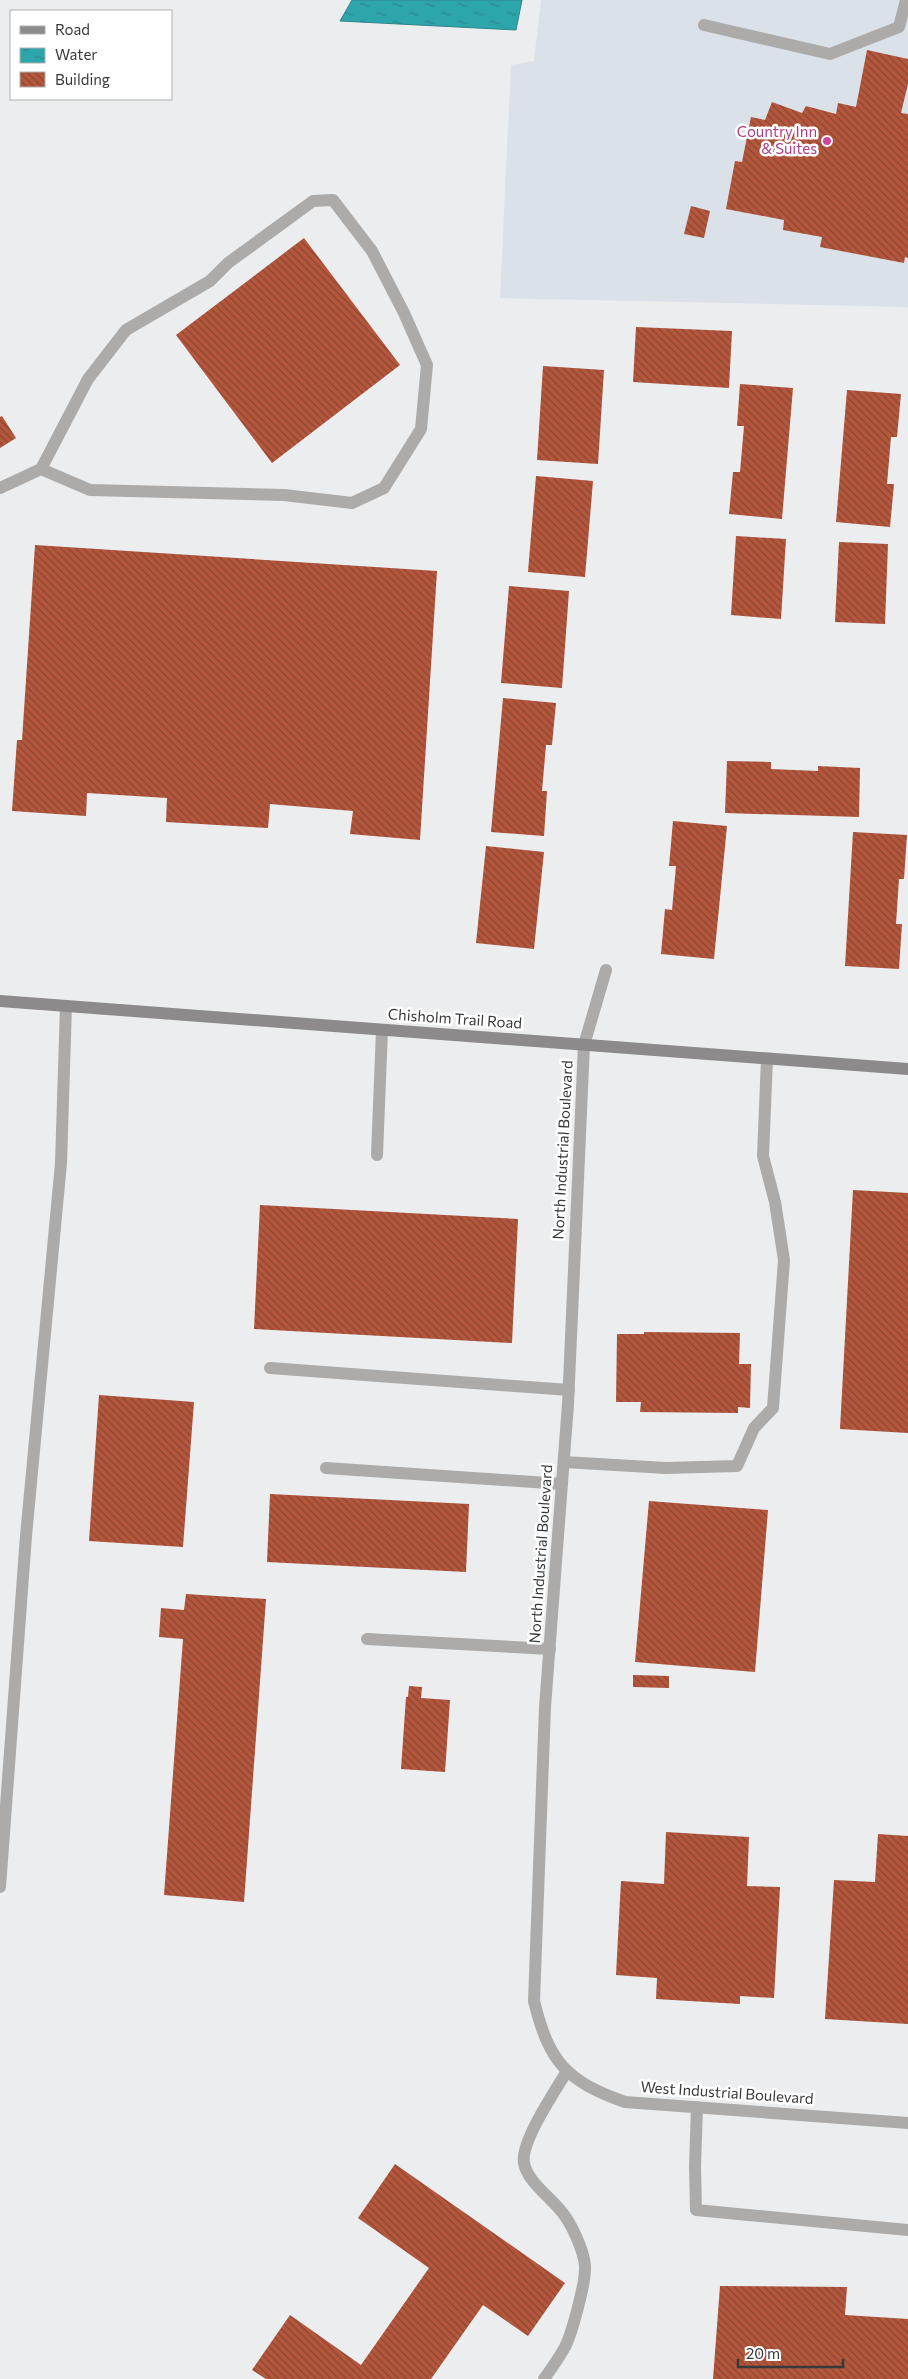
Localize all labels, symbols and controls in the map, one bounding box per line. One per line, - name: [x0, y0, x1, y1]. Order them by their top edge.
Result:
- legend: [10, 10, 172, 100]
- text: Road: [55, 20, 90, 38]
- text: Water: [55, 45, 97, 63]
- text: Building: [55, 70, 110, 88]
- place label: Country Inn & Suites: [737, 122, 817, 157]
- marker: Country Inn & Suites: [821, 135, 833, 147]
- street label: Chisholm Trail Road: [387, 1004, 523, 1032]
- street label: North Industrial Boulevard: [548, 1060, 576, 1240]
- street label: North Industrial Boulevard: [525, 1464, 555, 1644]
- street label: West Industrial Boulevard: [640, 2077, 814, 2107]
- scale bar: [738, 2336, 843, 2368]
- text: 20 m: [746, 2344, 780, 2362]

